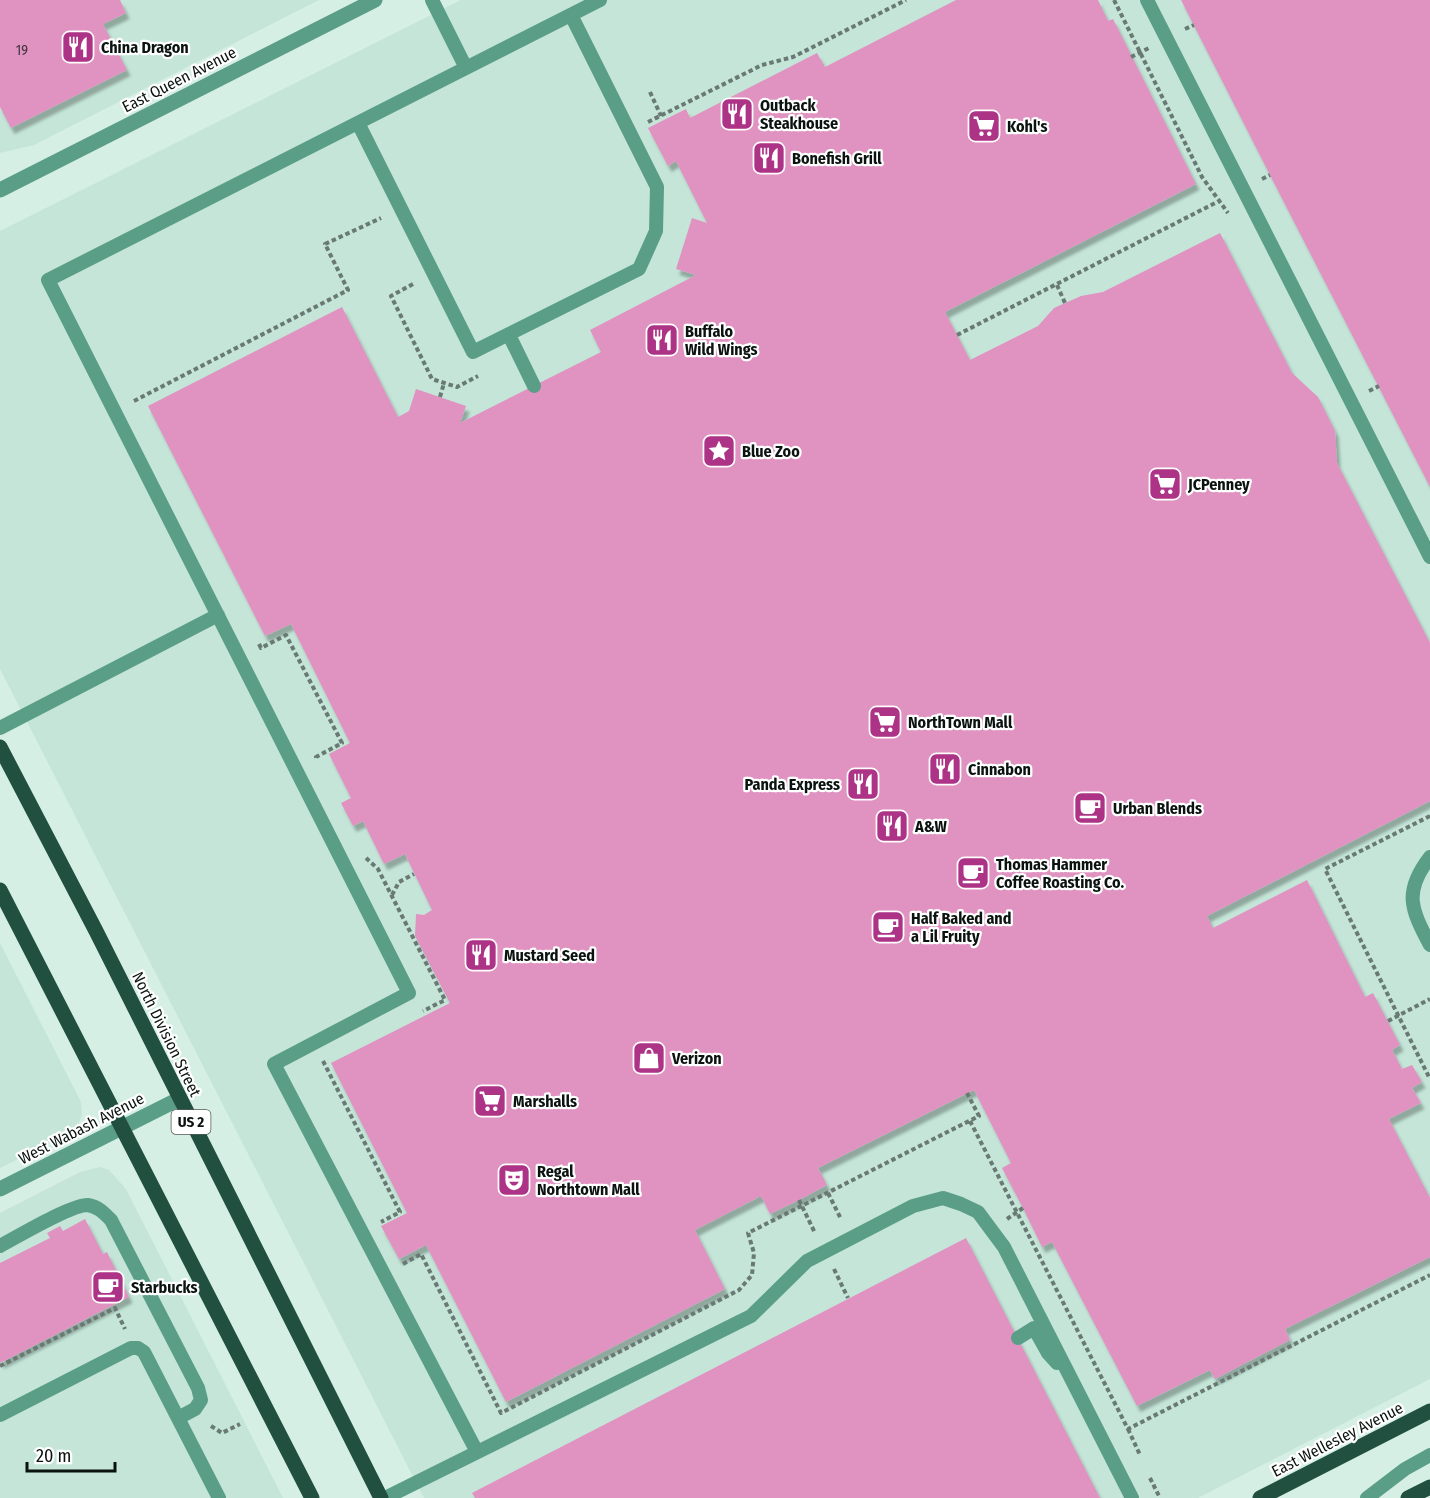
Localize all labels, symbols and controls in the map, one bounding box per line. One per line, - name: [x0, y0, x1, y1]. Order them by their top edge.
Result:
- restaurant icon: China Dragon: [60, 29, 96, 65]
- place label: China Dragon: [101, 38, 189, 57]
- house number: 19: [16, 42, 28, 59]
- street label: East Queen Avenue: [119, 42, 239, 116]
- restaurant icon: Outback Steakhouse: [719, 96, 755, 132]
- place label: Outback Steakhouse: [760, 96, 838, 133]
- supermarket icon: Kohl's: [966, 108, 1002, 144]
- place label: Kohl's: [1007, 117, 1048, 136]
- restaurant icon: Bonefish Grill: [751, 140, 787, 176]
- place label: Bonefish Grill: [792, 149, 882, 168]
- restaurant icon: Buffalo Wild Wings: [644, 322, 680, 358]
- place label: Buffalo Wild Wings: [685, 322, 758, 359]
- place icon: Blue Zoo: [701, 433, 737, 469]
- place label: Blue Zoo: [742, 442, 800, 461]
- supermarket icon: JCPenney: [1147, 466, 1183, 502]
- place label: JCPenney: [1187, 475, 1250, 494]
- supermarket icon: NorthTown Mall: [867, 704, 903, 740]
- place label: NorthTown Mall: [908, 713, 1013, 732]
- restaurant icon: Cinnabon: [927, 751, 963, 787]
- place label: Cinnabon: [968, 760, 1031, 779]
- restaurant icon: Panda Express: [845, 766, 881, 802]
- place label: Panda Express: [745, 775, 840, 794]
- cafe icon: Urban Blends: [1072, 790, 1108, 826]
- place label: Urban Blends: [1113, 799, 1202, 818]
- restaurant icon: A&W: [874, 808, 910, 844]
- place label: A&W: [914, 817, 947, 836]
- cafe icon: Thomas Hammer Coffee Roasting Co.: [955, 855, 991, 891]
- place label: Thomas Hammer Coffee Roasting Co.: [996, 855, 1124, 892]
- cafe icon: Half Baked and a Lil Fruity: [870, 909, 906, 945]
- place label: Half Baked and a Lil Fruity: [911, 909, 1011, 946]
- restaurant icon: Mustard Seed: [463, 937, 499, 973]
- place label: Mustard Seed: [504, 946, 595, 965]
- street label: North Division Street: [128, 969, 205, 1100]
- shop icon: Verizon: [631, 1040, 667, 1076]
- place label: Verizon: [671, 1049, 722, 1068]
- supermarket icon: Marshalls: [472, 1083, 508, 1119]
- street label: West Wabash Avenue: [15, 1089, 147, 1168]
- place label: Marshalls: [513, 1092, 577, 1111]
- road number: US 2: [172, 1110, 210, 1134]
- theatre icon: Regal Northtown Mall: [496, 1162, 532, 1198]
- place label: Regal Northtown Mall: [537, 1162, 640, 1199]
- cafe icon: Starbucks: [90, 1269, 126, 1305]
- place label: Starbucks: [131, 1278, 198, 1297]
- street label: East Wellesley Avenue: [1268, 1398, 1406, 1481]
- scale bar: [27, 1435, 116, 1473]
- text: 20 m: [36, 1445, 71, 1467]

